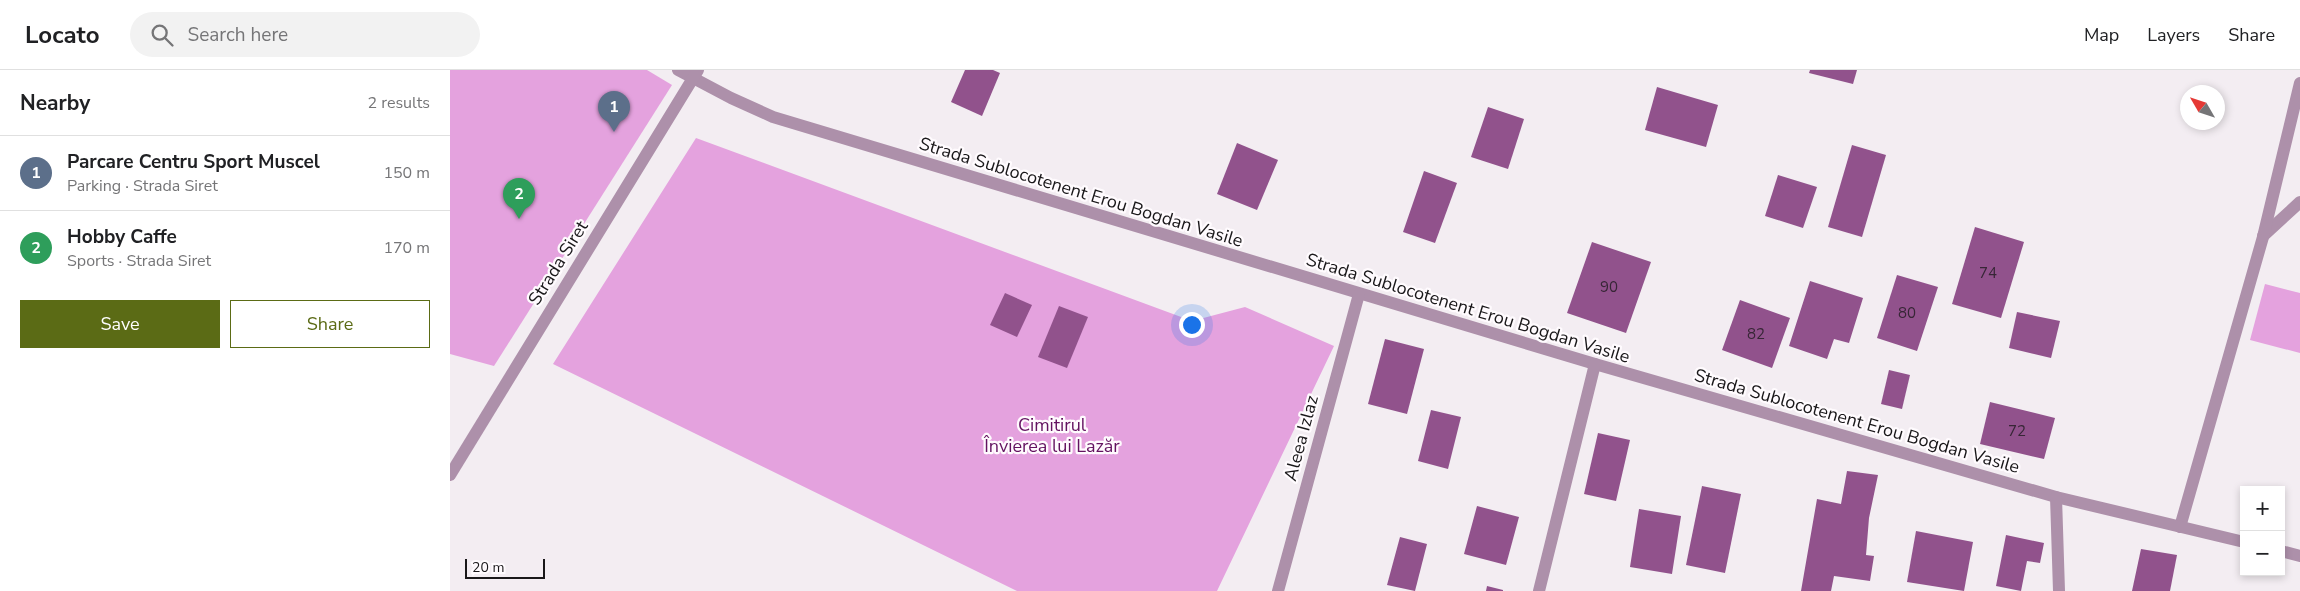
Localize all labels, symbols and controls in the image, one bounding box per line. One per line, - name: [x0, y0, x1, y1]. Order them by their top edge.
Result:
- search box: [130, 12, 480, 57]
- text: Locato: [25, 19, 100, 51]
- icon: search: [148, 21, 176, 49]
- text: Search here: [188, 22, 288, 48]
- text: Map: [2084, 23, 2119, 47]
- text: Layers: [2147, 23, 2200, 47]
- text: Share: [2228, 23, 2275, 47]
- north arrow: [2180, 85, 2225, 130]
- text: Nearby: [20, 89, 90, 117]
- pin: 1: [598, 91, 630, 132]
- text: 2 results: [368, 92, 430, 114]
- street label: Strada Sublocotenent Erou Bogdan Vasile: [916, 131, 1246, 253]
- text: Parcare Centru Sport Muscel: [67, 149, 320, 175]
- text: 1: [31, 162, 41, 184]
- text: 150 m: [383, 162, 430, 184]
- text: Parking · Strada Siret: [67, 175, 218, 197]
- pin: 2: [503, 178, 535, 219]
- street label: Strada Siret: [523, 216, 594, 310]
- text: Hobby Caffe: [67, 224, 177, 250]
- text: 2: [31, 237, 41, 259]
- text: 170 m: [383, 237, 430, 259]
- street label: Strada Sublocotenent Erou Bogdan Vasile: [1303, 247, 1633, 369]
- text: Sports · Strada Siret: [67, 250, 211, 272]
- house number: 74: [1979, 263, 1997, 283]
- house number: 90: [1600, 277, 1618, 297]
- button: Save: [20, 300, 220, 348]
- button: Share: [230, 300, 430, 348]
- house number: 80: [1898, 303, 1916, 323]
- your location: [1179, 312, 1205, 338]
- house number: 82: [1747, 324, 1765, 344]
- street label: Strada Sublocotenent Erou Bogdan Vasile: [1692, 363, 2022, 479]
- street label: Aleea Izlaz: [1278, 392, 1324, 484]
- park label: Cimitirul Învierea lui Lazăr: [983, 413, 1120, 458]
- house number: 72: [2008, 421, 2026, 441]
- map controls: [2240, 486, 2285, 576]
- button: +: [2240, 486, 2285, 531]
- button: −: [2240, 531, 2285, 576]
- scale bar: [465, 556, 545, 579]
- text: 20 m: [472, 558, 504, 577]

